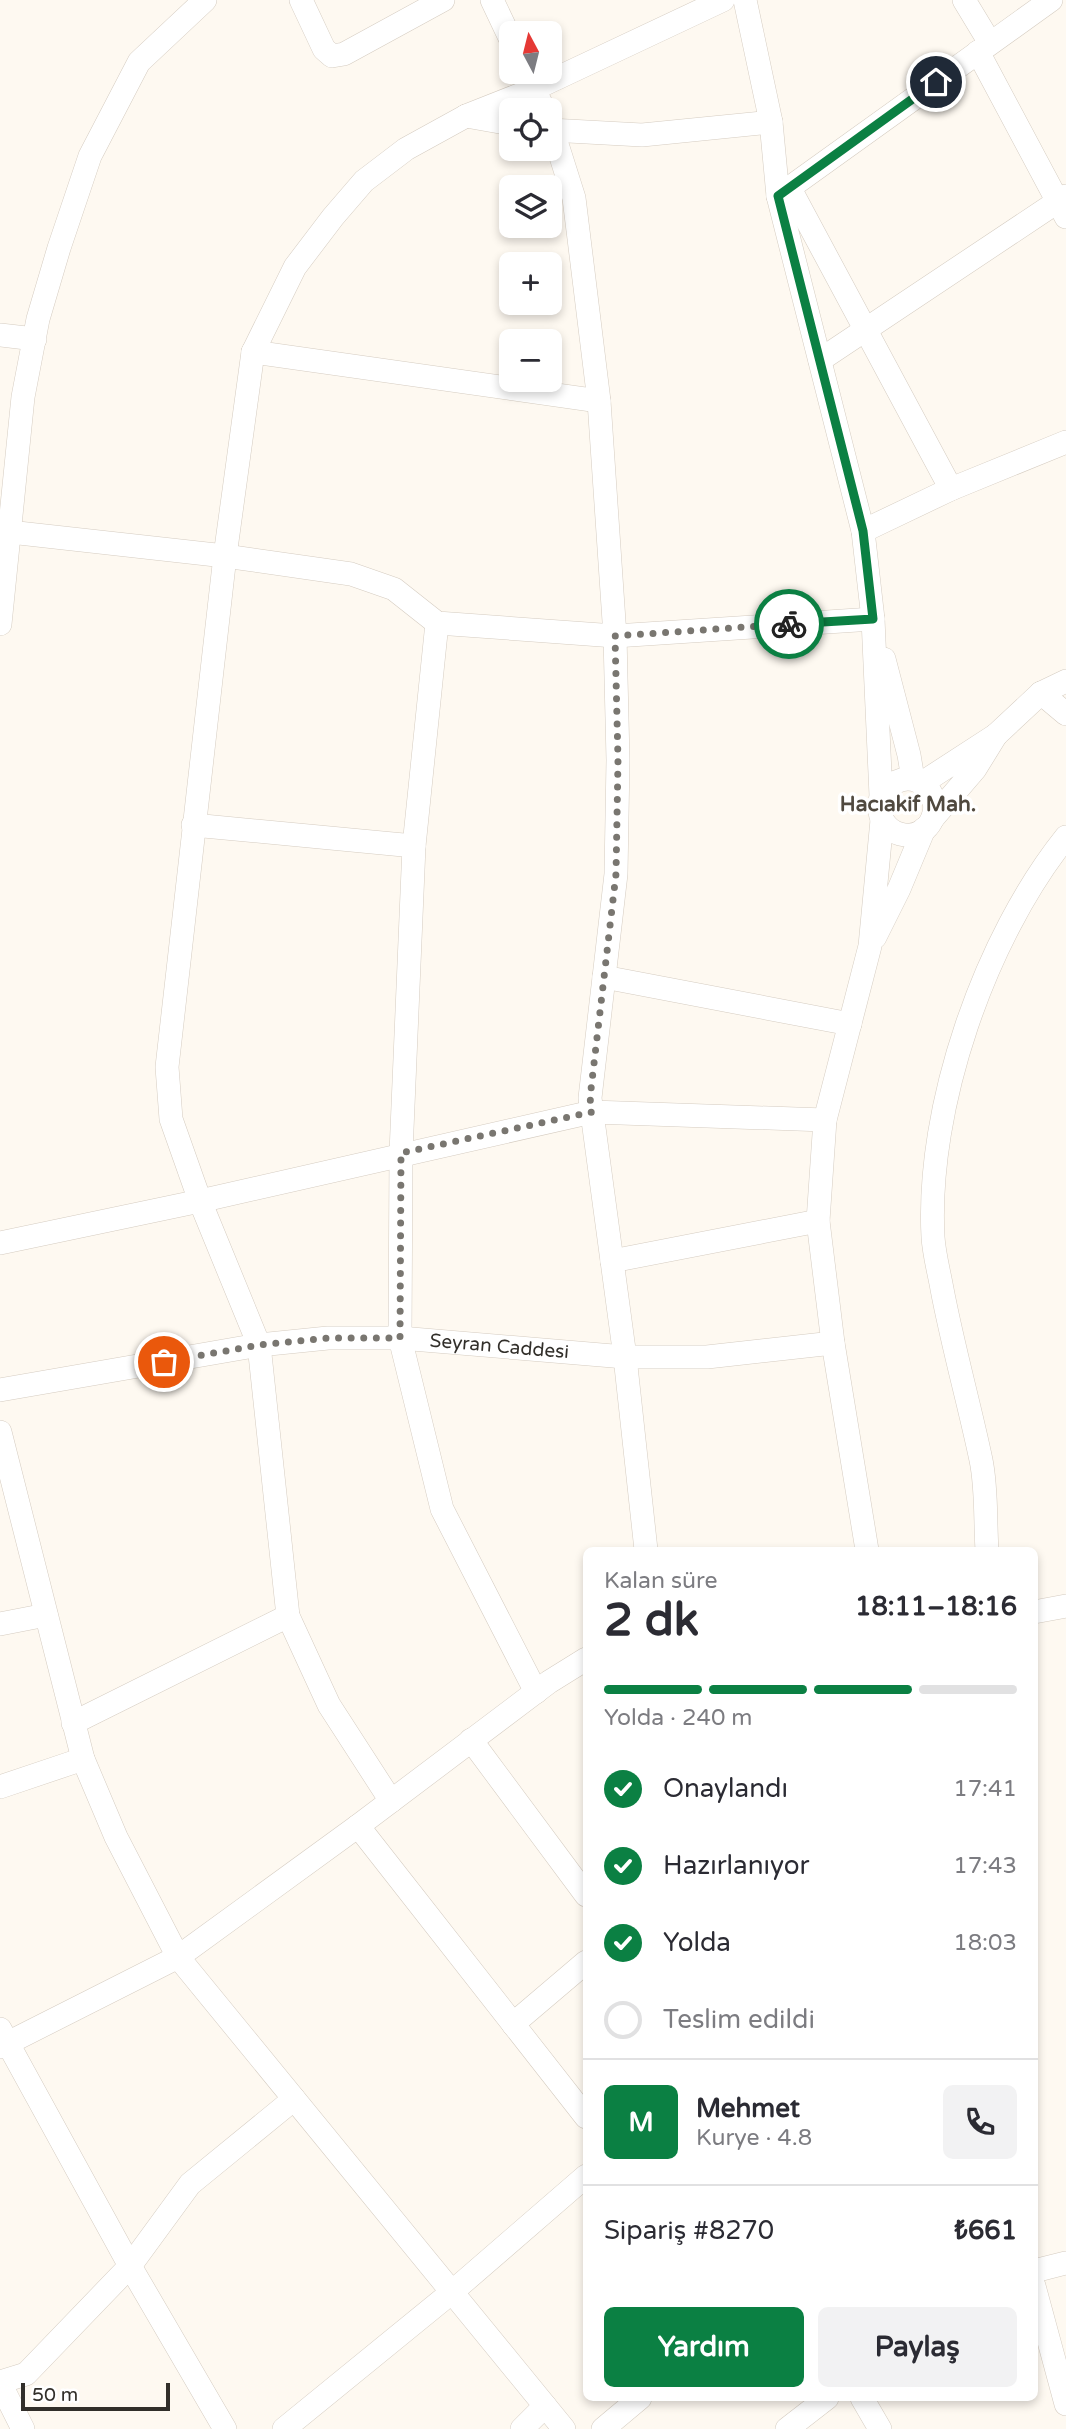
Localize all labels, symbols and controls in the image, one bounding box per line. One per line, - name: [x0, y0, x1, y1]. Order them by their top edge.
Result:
- north arrow: [499, 21, 562, 84]
- map controls: [499, 21, 562, 392]
- pin: [906, 52, 966, 112]
- icon: home: [917, 63, 955, 101]
- button: locate: [499, 98, 562, 161]
- button: layers: [499, 175, 562, 238]
- button: +: [499, 252, 562, 315]
- button: −: [499, 329, 562, 392]
- courier: [754, 589, 824, 659]
- icon: bike: [770, 605, 808, 643]
- district label: Hacıakif Mah.: [840, 792, 976, 817]
- street label: Seyran Caddesi: [429, 1330, 570, 1363]
- pin: [134, 1332, 194, 1392]
- icon: bag: [145, 1343, 183, 1381]
- text: Kalan süre: [604, 1567, 718, 1595]
- text: 18:11–18:16: [855, 1591, 1017, 1622]
- text: 2 dk: [604, 1593, 699, 1648]
- text: Yolda · 240 m: [604, 1704, 753, 1732]
- icon: check: [604, 1770, 642, 1808]
- text: Onaylandı: [663, 1773, 788, 1804]
- text: 17:41: [953, 1775, 1017, 1803]
- icon: check: [604, 1847, 642, 1885]
- text: Hazırlanıyor: [663, 1850, 810, 1881]
- text: 17:43: [953, 1852, 1017, 1880]
- icon: check: [604, 1924, 642, 1962]
- text: Yolda: [663, 1927, 731, 1958]
- text: 18:03: [953, 1929, 1017, 1957]
- text: Teslim edildi: [663, 2004, 815, 2035]
- button: phone: [943, 2085, 1017, 2159]
- text: Mehmet: [696, 2093, 800, 2124]
- text: M: [628, 2107, 654, 2138]
- text: Kurye · 4.8: [696, 2124, 812, 2152]
- text: Sipariş #8270: [604, 2215, 774, 2246]
- text: ₺661: [954, 2215, 1017, 2246]
- button: Yardım: [604, 2307, 804, 2387]
- button: Paylaş: [818, 2307, 1017, 2387]
- scale bar: [21, 2380, 170, 2412]
- text: 50 m: [32, 2384, 78, 2406]

